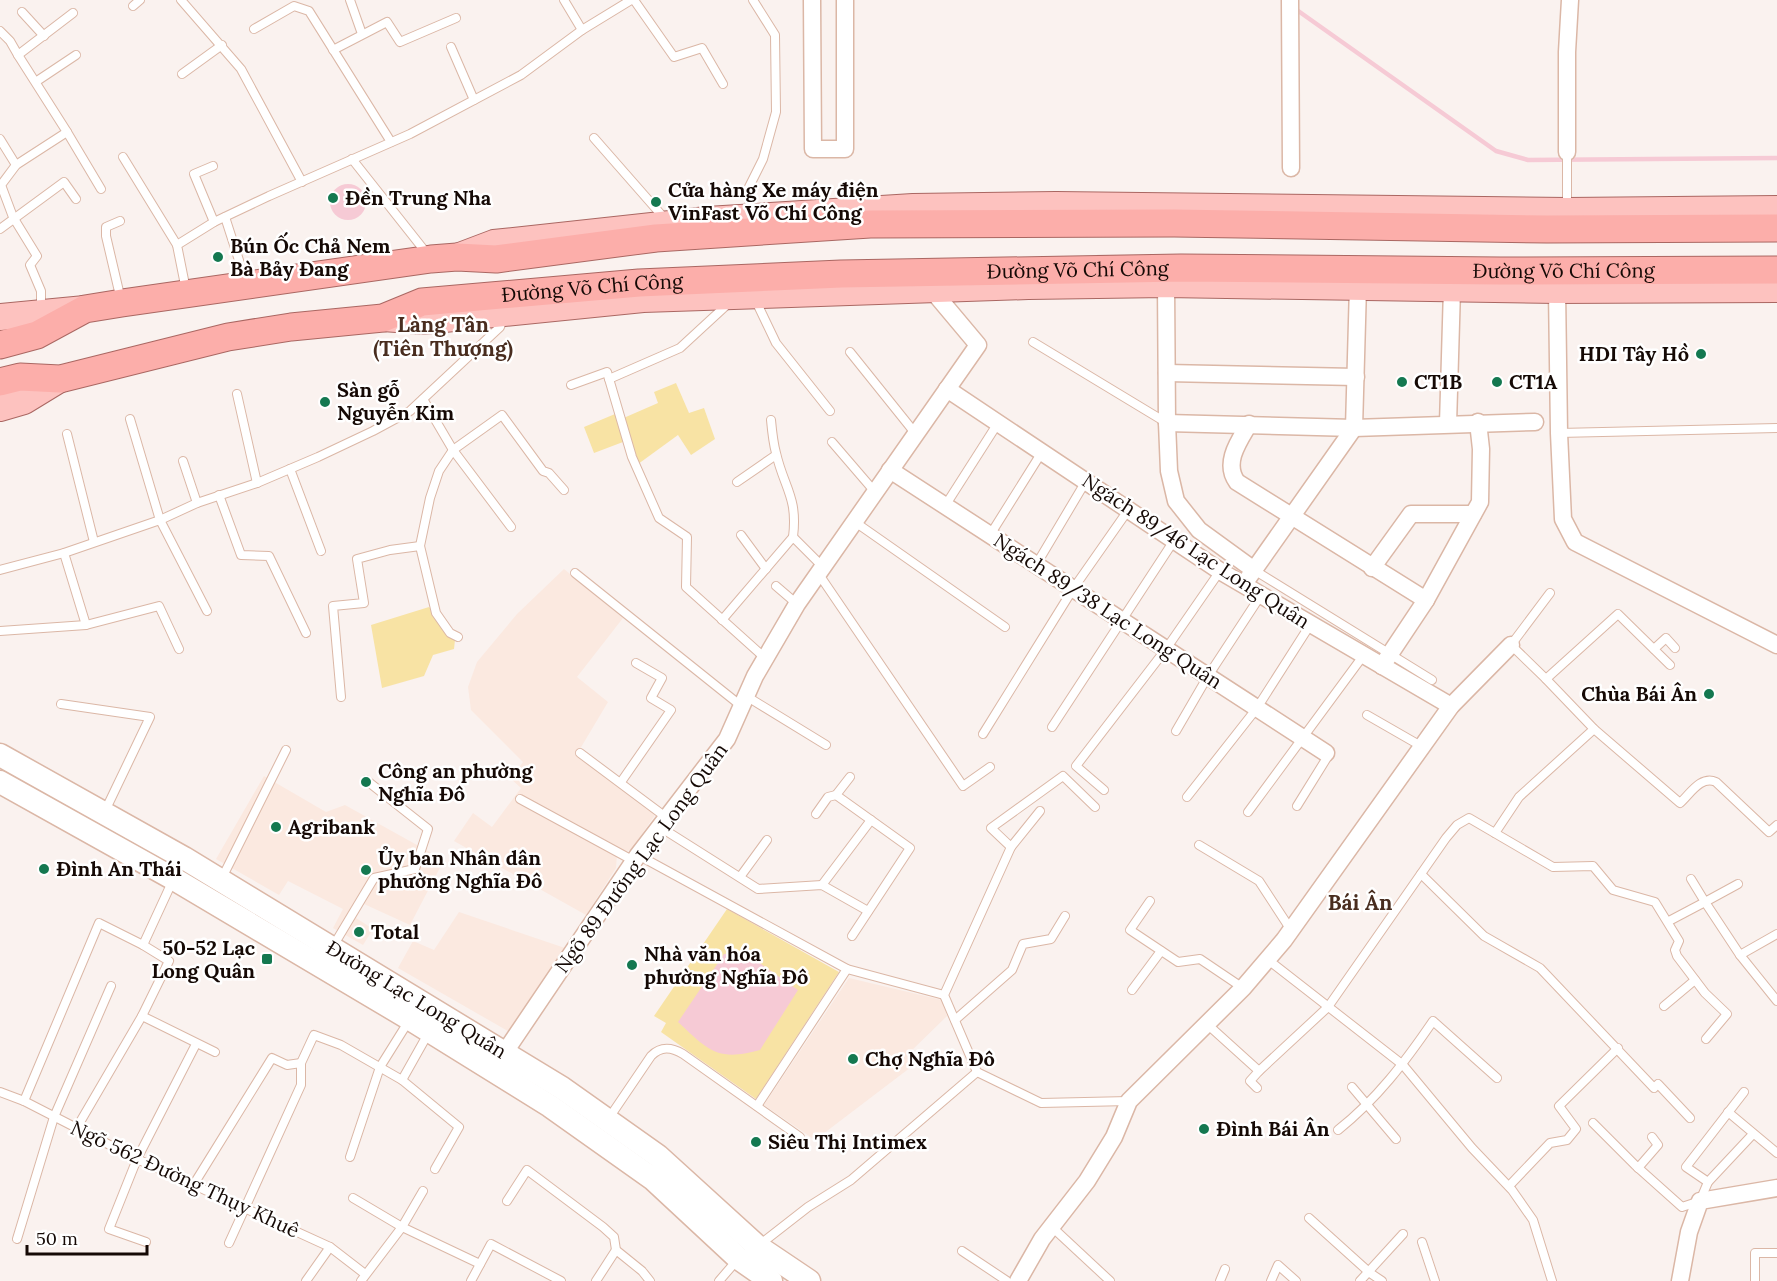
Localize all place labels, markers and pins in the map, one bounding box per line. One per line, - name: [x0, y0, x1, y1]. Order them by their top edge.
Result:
- place label: Cửa hàng Xe máy điện VinFast Võ Chí Công: [668, 177, 879, 225]
- place label: Đền Trung Nha: [345, 185, 492, 210]
- marker: Đền Trung Nha: [326, 191, 340, 205]
- marker: Cửa hàng Xe máy điện VinFast Võ Chí Công: [649, 195, 663, 209]
- place label: Bún Ốc Chả Nem Bà Bảy Đang: [230, 232, 391, 281]
- marker: Bún Ốc Chả Nem Bà Bảy Đang: [211, 250, 225, 264]
- place label: HDI Tây Hồ: [1579, 341, 1689, 366]
- marker: HDI Tây Hồ: [1694, 347, 1708, 361]
- place label: CT1B: [1414, 369, 1462, 394]
- place label: CT1A: [1509, 369, 1558, 394]
- marker: CT1B: [1395, 375, 1409, 389]
- marker: CT1A: [1490, 375, 1504, 389]
- place label: Sàn gỗ Nguyễn Kim: [337, 377, 455, 425]
- marker: Sàn gỗ Nguyễn Kim: [318, 395, 332, 409]
- place label: Chùa Bái Ân: [1581, 681, 1697, 706]
- marker: Chùa Bái Ân: [1702, 687, 1716, 701]
- place label: Công an phường Nghĩa Đô: [378, 758, 534, 806]
- marker: Công an phường Nghĩa Đô: [359, 775, 373, 789]
- place label: Agribank: [288, 814, 375, 839]
- marker: Agribank: [269, 820, 283, 834]
- place label: Ủy ban Nhân dân phường Nghĩa Đô: [378, 845, 542, 893]
- place label: Đình An Thái: [56, 856, 182, 881]
- marker: Đình An Thái: [37, 862, 51, 876]
- marker: Ủy ban Nhân dân phường Nghĩa Đô: [359, 863, 373, 877]
- place label: Total: [371, 919, 419, 944]
- marker: Total: [352, 925, 366, 939]
- place label: 50-52 Lạc Long Quân: [151, 935, 256, 983]
- place label: Nhà văn hóa phường Nghĩa Đô: [644, 941, 808, 989]
- marker: 50-52 Lạc Long Quân: [260, 952, 274, 966]
- marker: Nhà văn hóa phường Nghĩa Đô: [625, 958, 639, 972]
- place label: Chợ Nghĩa Đô: [865, 1046, 995, 1071]
- marker: Chợ Nghĩa Đô: [846, 1052, 860, 1066]
- place label: Đình Bái Ân: [1216, 1116, 1330, 1141]
- marker: Đình Bái Ân: [1197, 1122, 1211, 1136]
- place label: Siêu Thị Intimex: [768, 1129, 927, 1154]
- marker: Siêu Thị Intimex: [749, 1135, 763, 1149]

